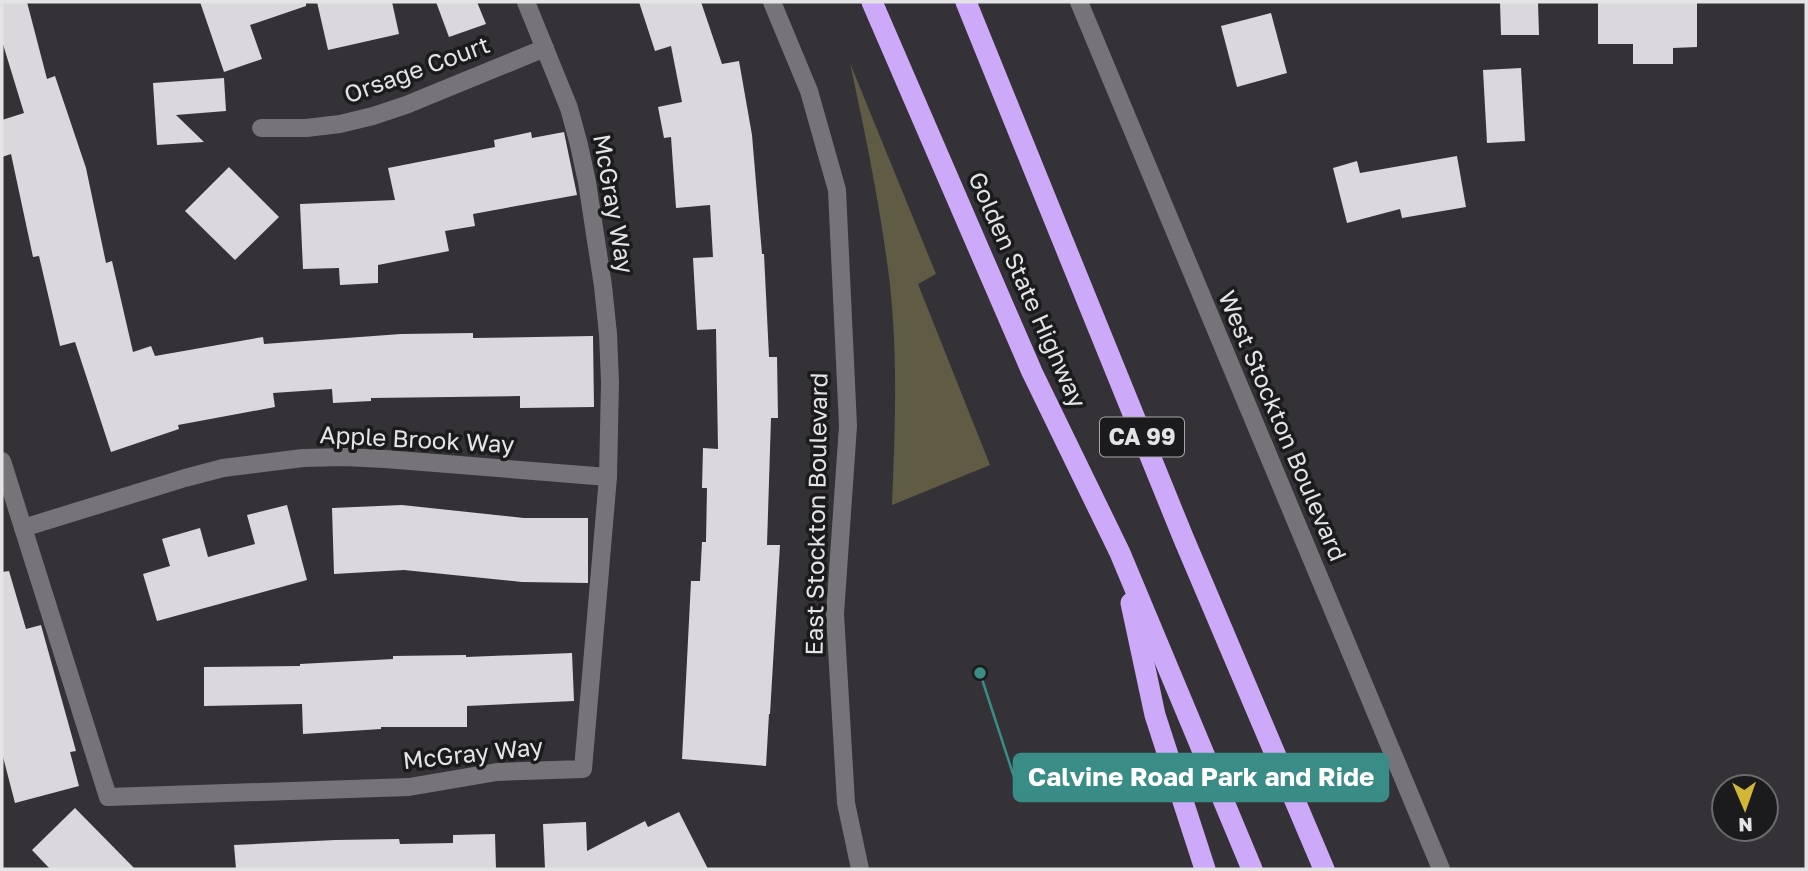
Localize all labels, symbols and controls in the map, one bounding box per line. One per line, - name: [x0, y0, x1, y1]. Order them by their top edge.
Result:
- street label: Orsage Court: [340, 29, 493, 108]
- street label: McGray Way: [588, 132, 641, 276]
- street label: Golden State Highway: [963, 167, 1093, 412]
- street label: West Stockton Boulevard: [1213, 286, 1354, 565]
- street label: East Stockton Boulevard: [799, 372, 832, 656]
- road number: CA 99: [1100, 418, 1184, 457]
- street label: Apple Brook Way: [319, 419, 515, 458]
- street label: McGray Way: [401, 731, 544, 774]
- callout: Calvine Road Park and Ride: [1014, 754, 1388, 801]
- text: Calvine Road Park and Ride: [1028, 761, 1374, 792]
- north arrow: [1710, 773, 1780, 843]
- text: N: [1738, 814, 1753, 837]

